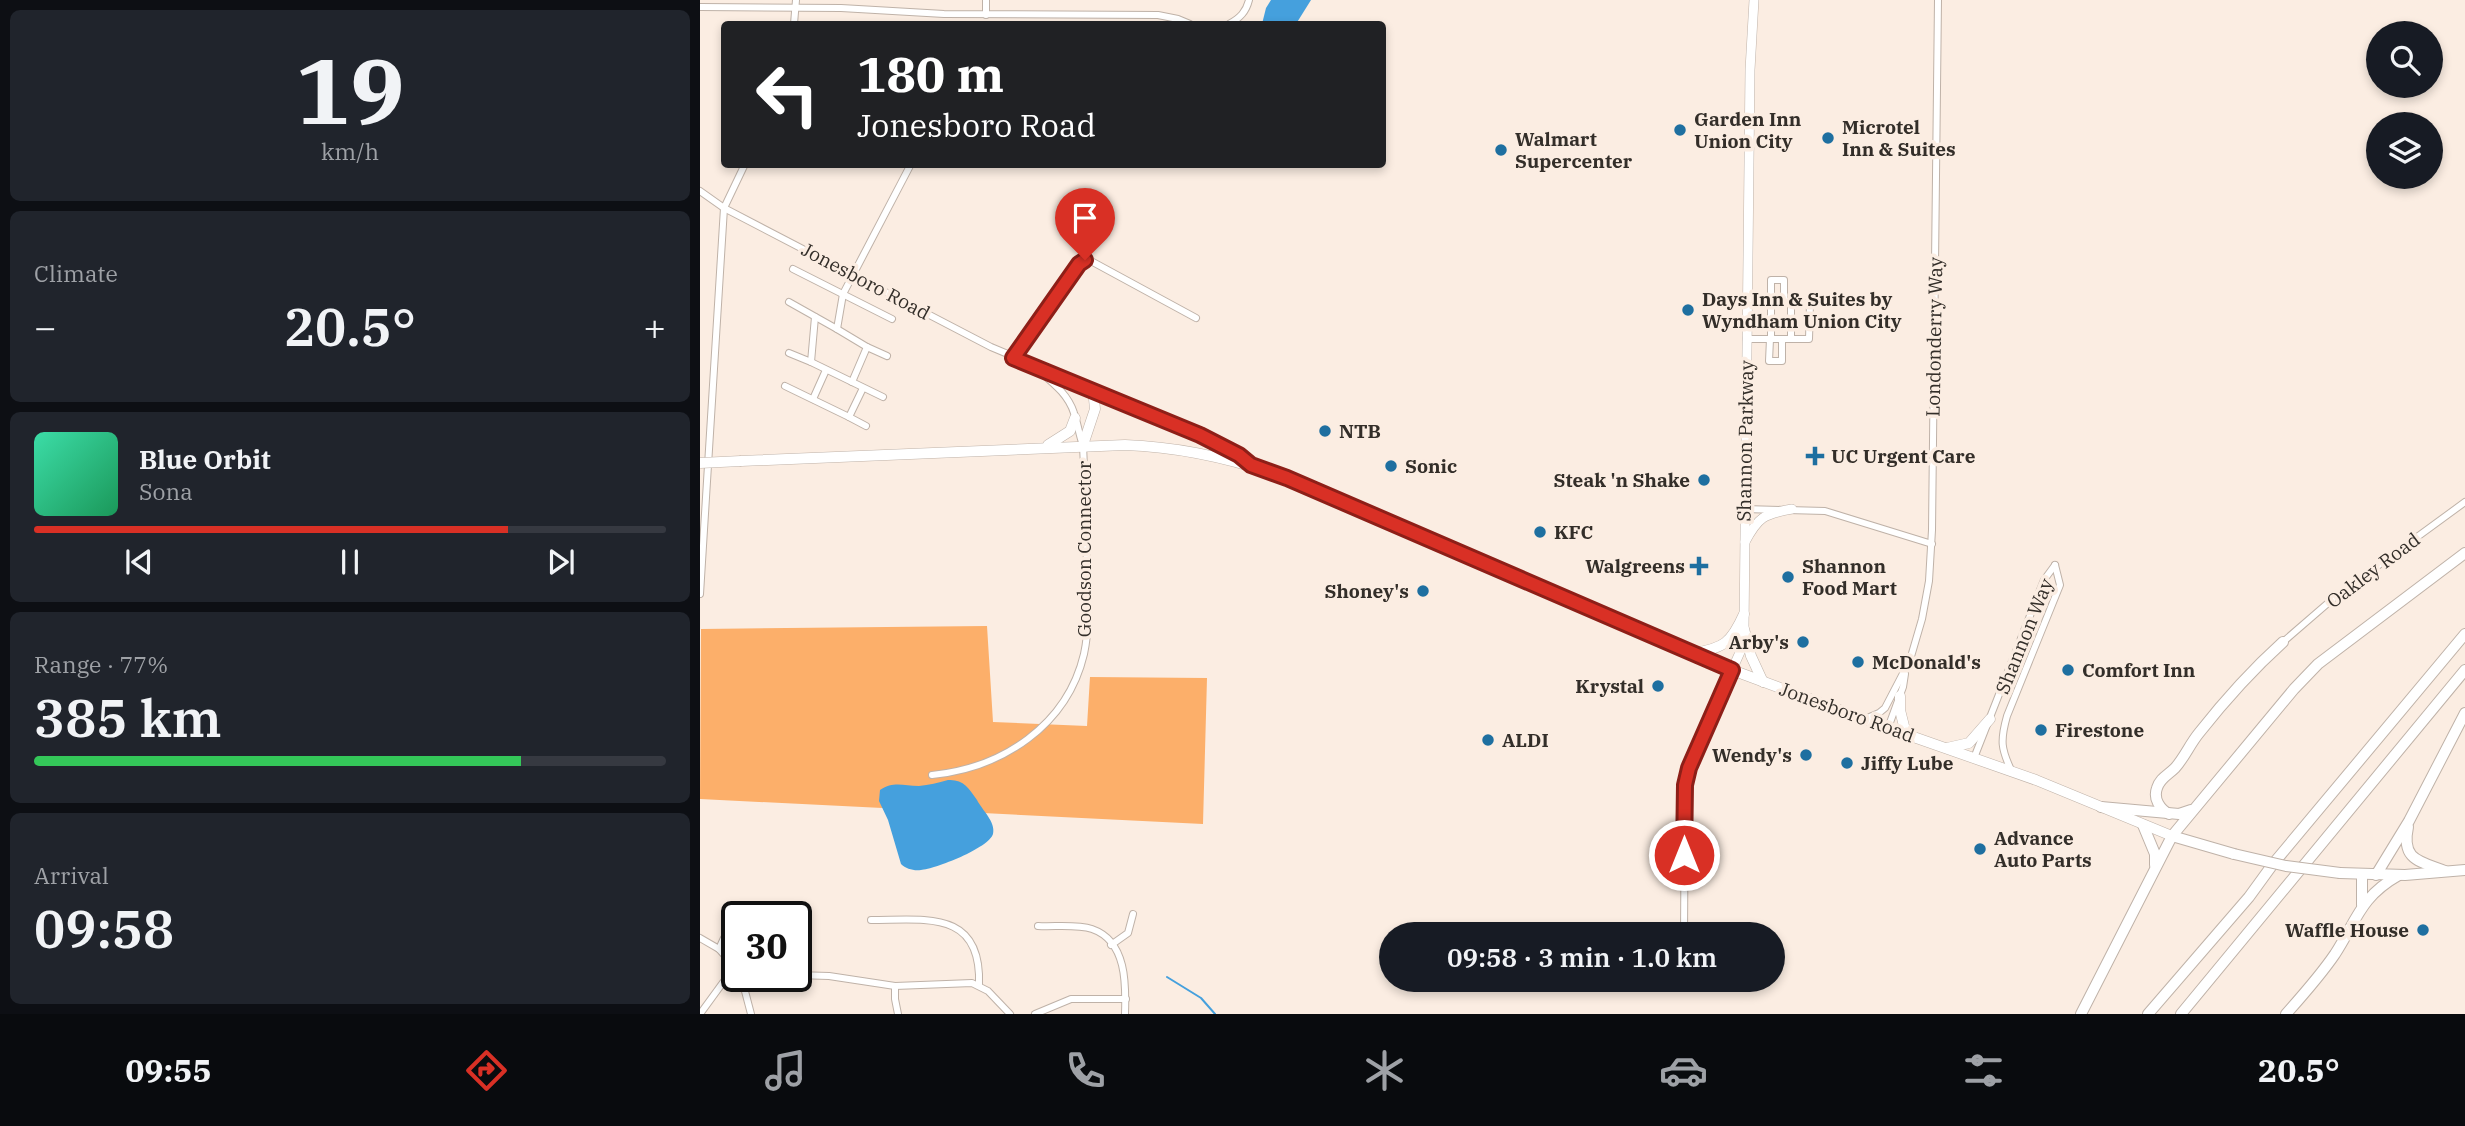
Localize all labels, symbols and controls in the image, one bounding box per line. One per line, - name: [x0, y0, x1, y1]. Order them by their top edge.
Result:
- map controls: [2366, 21, 2443, 189]
- button: search: [2366, 21, 2443, 98]
- text: 19: [295, 31, 405, 149]
- text: 180 m: [857, 42, 1004, 105]
- icon: left: [742, 49, 833, 140]
- text: Jonesboro Road: [857, 104, 1096, 146]
- place label: Garden Inn Union City: [1694, 107, 1802, 153]
- button: layers: [2366, 112, 2443, 189]
- place label: Microtel Inn & Suites: [1842, 115, 1956, 161]
- marker: Garden Inn Union City: [1672, 122, 1688, 138]
- place label: Walmart Supercenter: [1515, 127, 1633, 173]
- marker: Microtel Inn & Suites: [1820, 130, 1836, 146]
- text: km/h: [321, 136, 379, 166]
- marker: Walmart Supercenter: [1493, 142, 1509, 158]
- pin: [1055, 188, 1115, 260]
- icon: arrive: [1066, 199, 1104, 237]
- street label: Jonesboro Road: [798, 237, 934, 325]
- street label: Londonderry Way: [1921, 256, 1947, 417]
- text: Climate: [34, 258, 118, 288]
- place label: Days Inn & Suites by Wyndham Union City: [1702, 287, 1902, 333]
- text: 20.5°: [284, 293, 416, 360]
- text: −: [34, 302, 57, 351]
- text: +: [643, 302, 666, 351]
- marker: Days Inn & Suites by Wyndham Union City: [1680, 302, 1696, 318]
- street label: Shannon Parkway: [1732, 359, 1758, 522]
- place label: NTB: [1339, 419, 1381, 443]
- marker: NTB: [1317, 423, 1333, 439]
- text: Blue Orbit: [139, 442, 271, 476]
- place label: UC Urgent Care: [1831, 444, 1976, 468]
- marker: UC Urgent Care: [1805, 446, 1825, 466]
- place label: Sonic: [1405, 454, 1457, 478]
- marker: Sonic: [1383, 458, 1399, 474]
- street label: Goodson Connector: [1072, 460, 1096, 637]
- place label: Steak 'n Shake: [1553, 468, 1690, 492]
- marker: Steak 'n Shake: [1696, 472, 1712, 488]
- text: Sona: [139, 476, 193, 506]
- place label: KFC: [1554, 520, 1593, 544]
- marker: KFC: [1532, 524, 1548, 540]
- street label: Oakley Road: [2322, 527, 2424, 613]
- icon: previous: [120, 543, 158, 581]
- icon: pause: [331, 543, 369, 581]
- icon: next: [542, 543, 580, 581]
- place label: Walgreens: [1585, 554, 1685, 578]
- place label: Shannon Food Mart: [1802, 554, 1897, 600]
- marker: Walgreens: [1691, 558, 1707, 574]
- marker: Shannon Food Mart: [1780, 569, 1796, 585]
- street label: Shannon Way: [1990, 574, 2058, 697]
- place label: Shoney's: [1325, 579, 1409, 603]
- marker: Shoney's: [1415, 583, 1431, 599]
- place label: Arby's: [1729, 630, 1789, 654]
- marker: Arby's: [1795, 634, 1811, 650]
- text: Range · 77%: [34, 649, 168, 679]
- place label: McDonald's: [1872, 650, 1981, 674]
- marker: McDonald's: [1850, 654, 1866, 670]
- place label: Comfort Inn: [2082, 658, 2196, 682]
- marker: Comfort Inn: [2060, 662, 2076, 678]
- place label: Krystal: [1575, 674, 1644, 698]
- street label: Jonesboro Road: [1776, 676, 1918, 748]
- marker: Krystal: [1650, 678, 1666, 694]
- text: 385 km: [34, 684, 222, 751]
- place label: Firestone: [2055, 718, 2144, 742]
- marker: Firestone: [2033, 722, 2049, 738]
- place label: ALDI: [1502, 728, 1549, 752]
- marker: ALDI: [1480, 732, 1496, 748]
- place label: Wendy's: [1712, 743, 1792, 767]
- marker: Wendy's: [1798, 747, 1814, 763]
- place label: Jiffy Lube: [1861, 751, 1954, 775]
- marker: Jiffy Lube: [1839, 755, 1855, 771]
- position arrow: [1647, 818, 1721, 892]
- place label: Advance Auto Parts: [1994, 826, 2092, 872]
- marker: Advance Auto Parts: [1972, 841, 1988, 857]
- text: Arrival: [34, 860, 109, 890]
- text: 09:58: [34, 895, 174, 962]
- speed limit sign: 30: [721, 901, 812, 992]
- place label: Waffle House: [2285, 918, 2409, 942]
- marker: Waffle House: [2415, 922, 2431, 938]
- text: 09:58 · 3 min · 1.0 km: [1447, 940, 1717, 974]
- icon: directions: [462, 1046, 511, 1095]
- icon: music: [761, 1046, 810, 1095]
- icon: phone: [1061, 1046, 1110, 1095]
- icon: climate: [1360, 1046, 1409, 1095]
- icon: car: [1659, 1046, 1708, 1095]
- icon: filters: [1959, 1046, 2008, 1095]
- text: 09:55: [125, 1049, 212, 1091]
- text: 20.5°: [2258, 1049, 2340, 1091]

